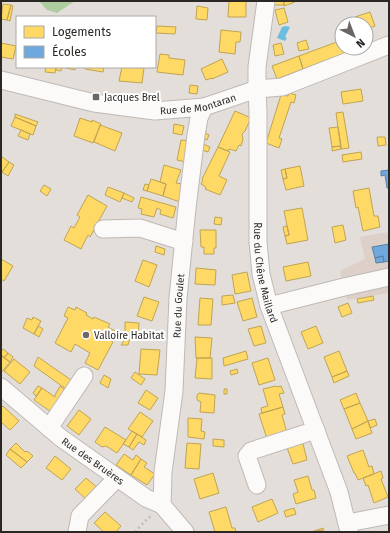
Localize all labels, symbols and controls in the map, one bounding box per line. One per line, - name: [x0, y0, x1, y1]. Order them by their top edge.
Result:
- legend: [16, 16, 156, 68]
- north arrow: [334, 16, 374, 56]
- text: Logements: [52, 25, 111, 39]
- text: N: [353, 36, 367, 50]
- text: Écoles: [52, 44, 87, 59]
- marker: Jacques Brel: [91, 92, 101, 102]
- place label: Jacques Brel: [104, 92, 160, 104]
- street label: Rue de Montaran: [160, 92, 238, 118]
- street label: Rue du Chêne Maillard: [251, 222, 280, 325]
- street label: Rue du Goulet: [171, 273, 187, 338]
- marker: Valloire Habitat: [81, 330, 91, 340]
- place label: Valloire Habitat: [94, 330, 165, 342]
- street label: Rue des Bruères: [59, 435, 126, 488]

